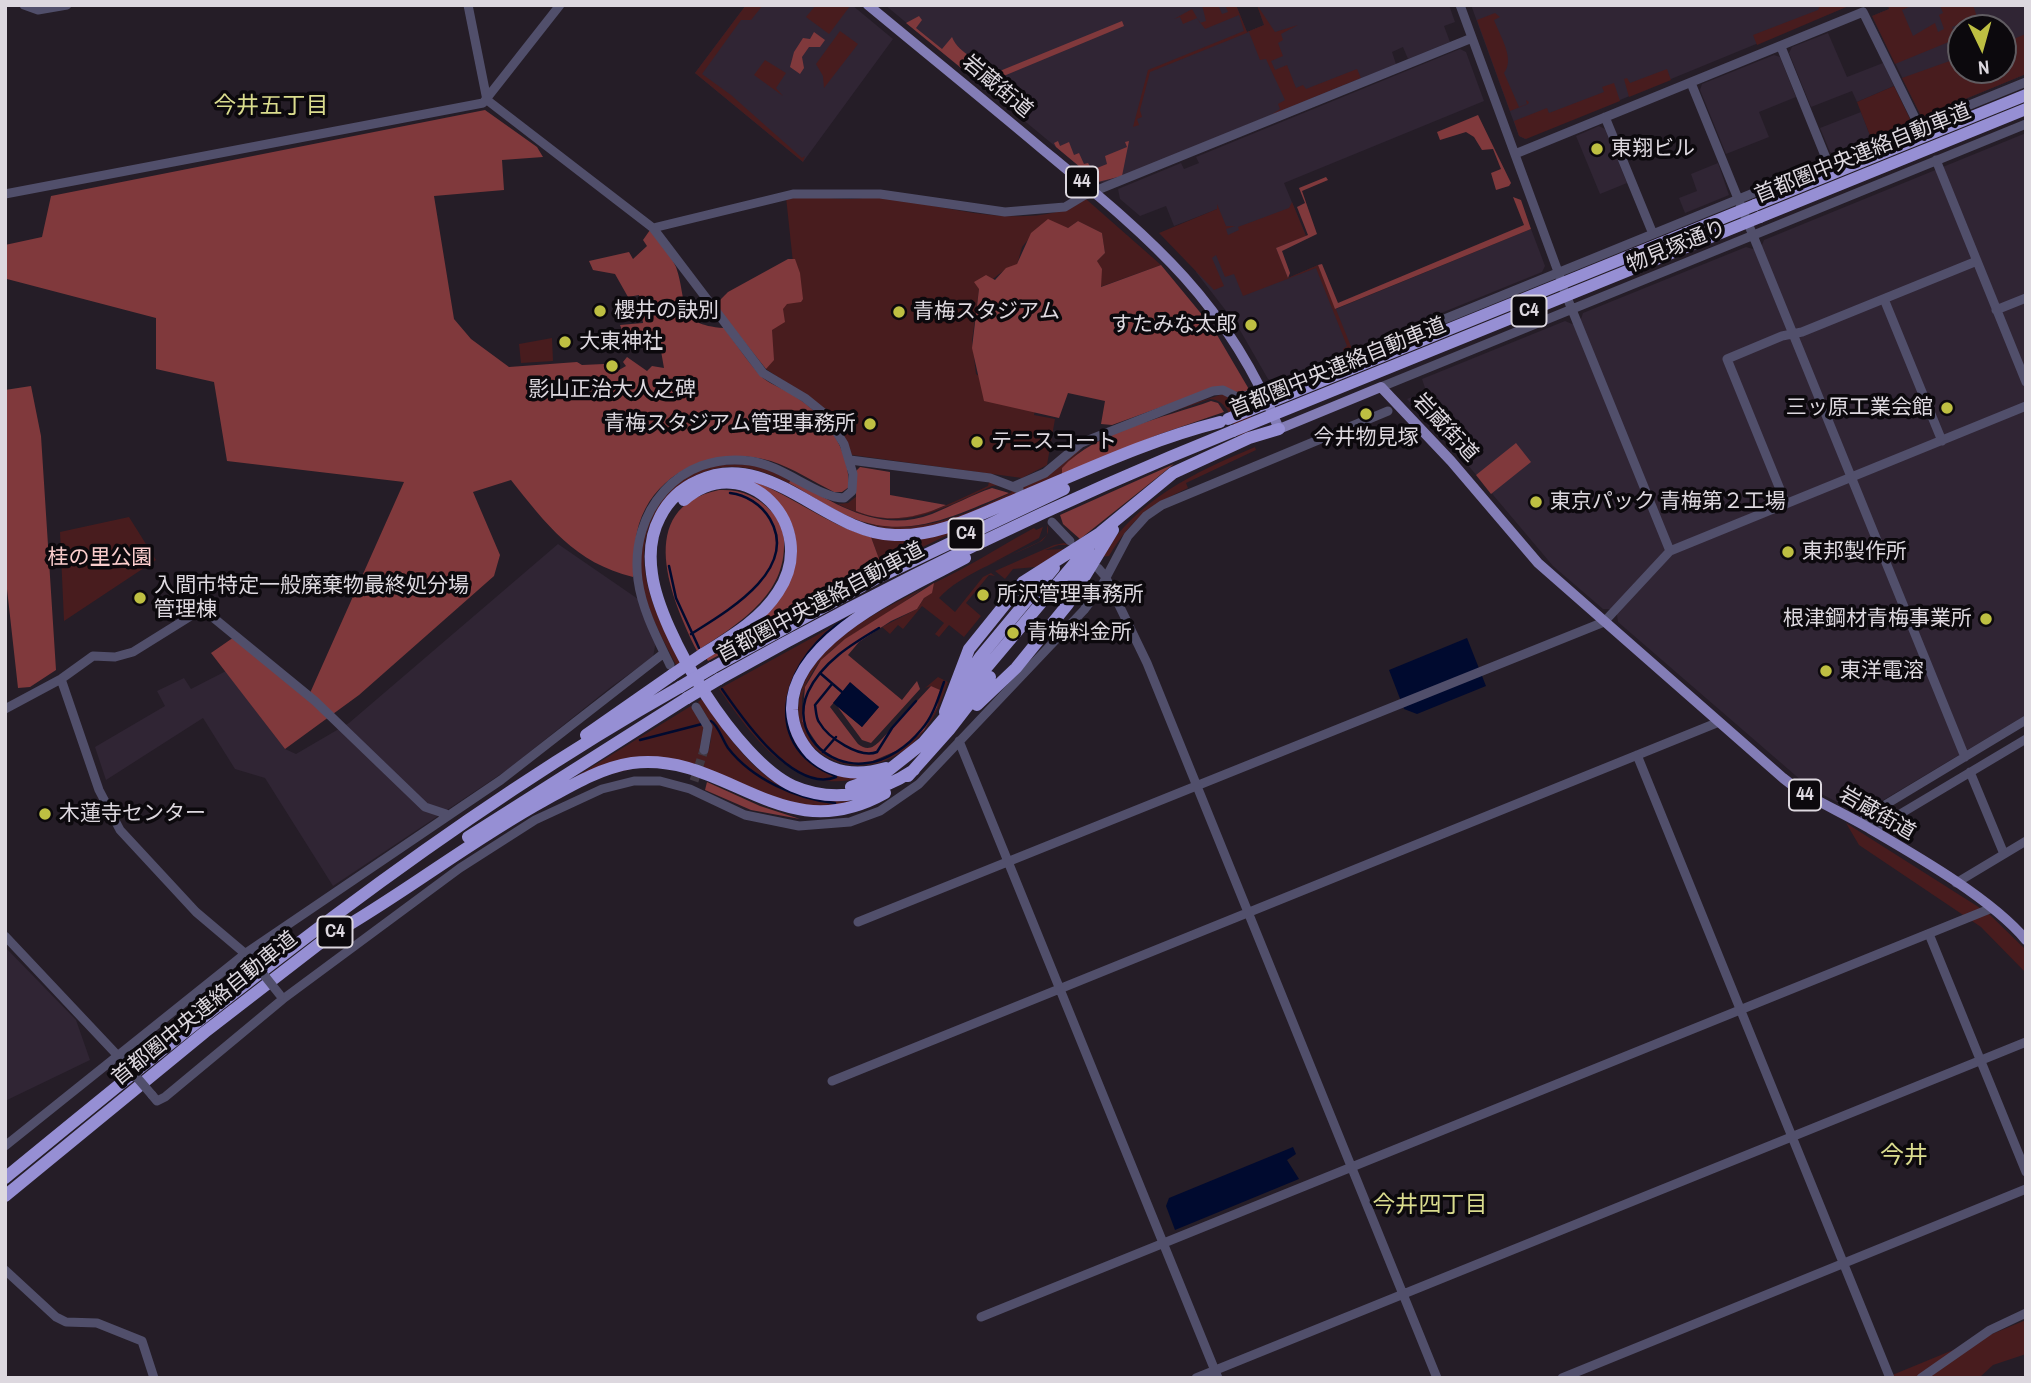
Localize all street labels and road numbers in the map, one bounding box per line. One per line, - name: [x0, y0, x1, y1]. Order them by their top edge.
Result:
- street label: 岩蔵街道: [957, 50, 1037, 124]
- street label: 首都圏中央連絡自動車道: [1751, 99, 1975, 209]
- road number: 44: [1066, 166, 1098, 198]
- street label: 物見塚通り: [1624, 216, 1730, 278]
- road number: C4: [1512, 296, 1546, 326]
- street label: 首都圏中央連絡自動車道: [1226, 313, 1450, 423]
- street label: 岩蔵街道: [1407, 389, 1483, 467]
- road number: C4: [948, 519, 984, 550]
- street label: 首都圏中央連絡自動車道: [713, 538, 929, 668]
- road number: 44: [1789, 780, 1821, 810]
- street label: 岩蔵街道: [1834, 782, 1920, 846]
- road number: C4: [318, 916, 352, 948]
- street label: 首都圏中央連絡自動車道: [107, 927, 303, 1091]

